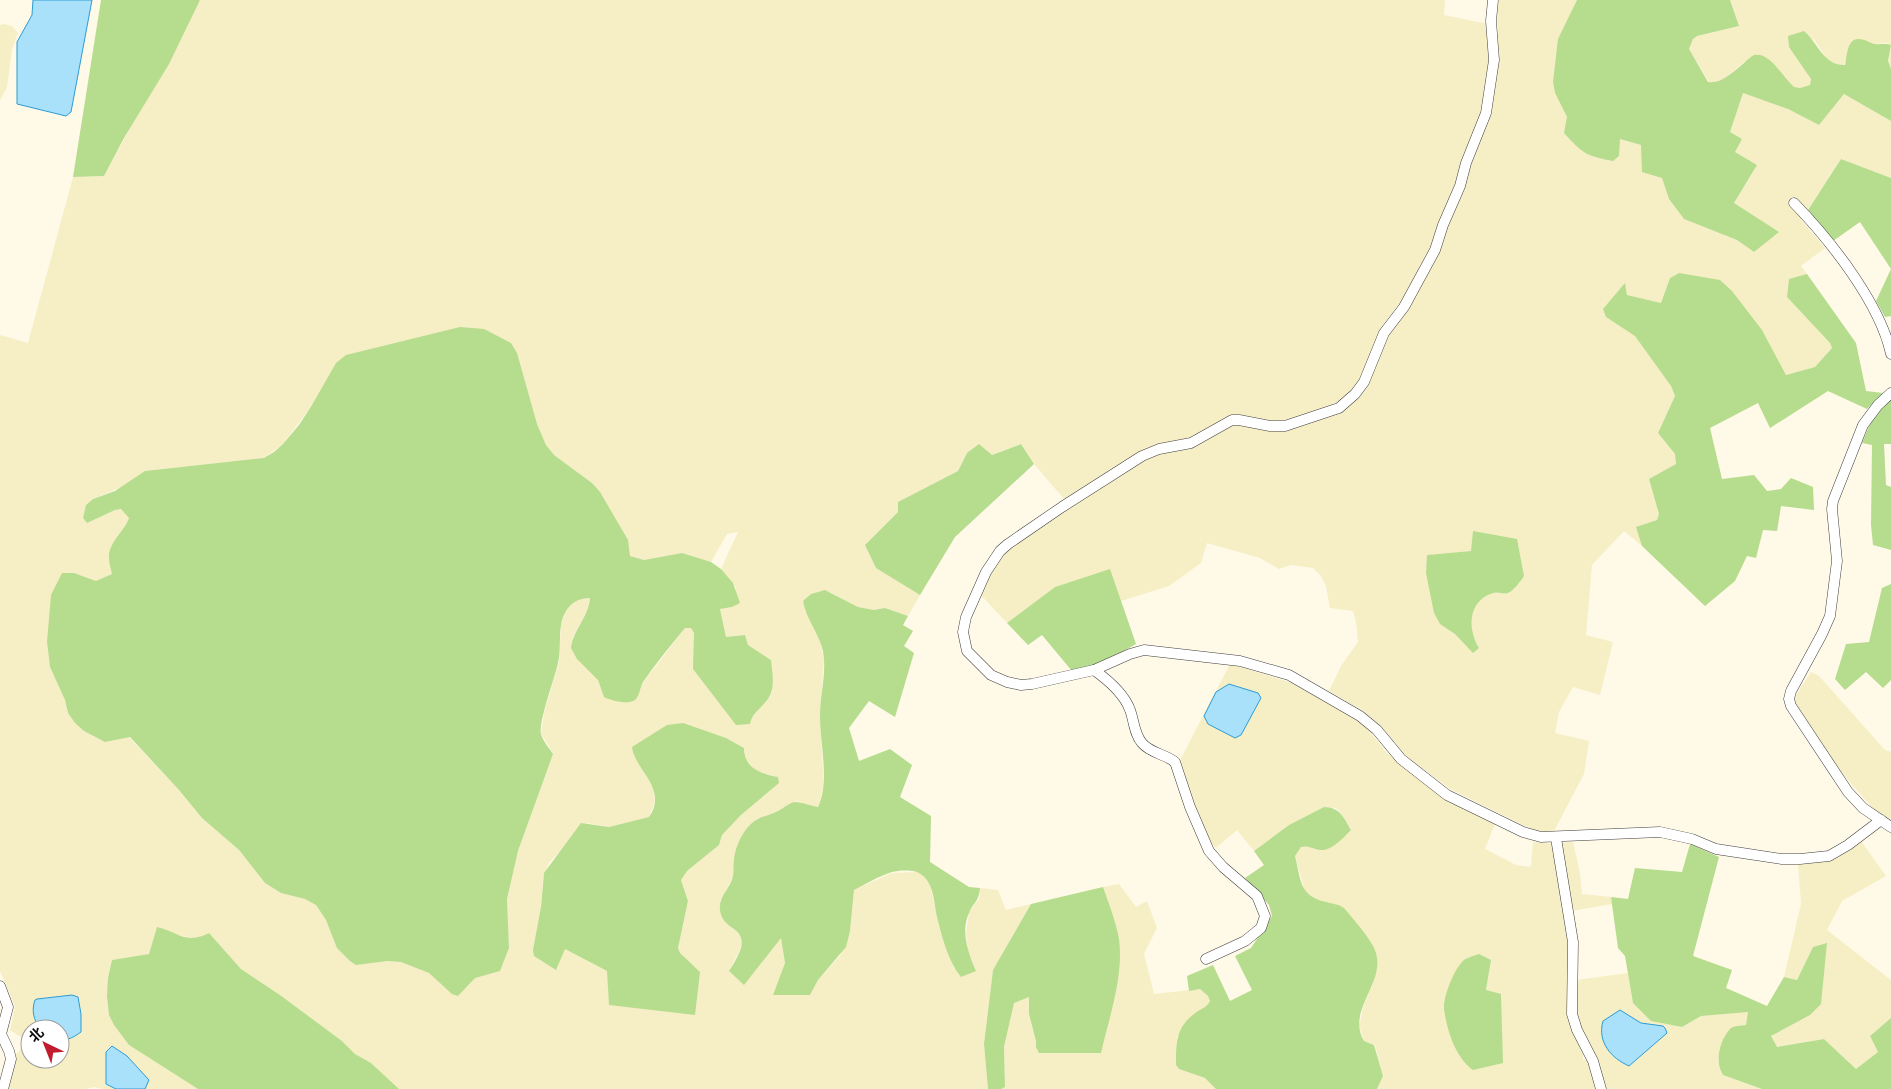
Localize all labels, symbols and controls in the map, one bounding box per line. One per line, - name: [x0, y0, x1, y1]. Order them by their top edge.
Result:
- north arrow: [20, 1019, 70, 1069]
- text: 北: [24, 1022, 47, 1046]

